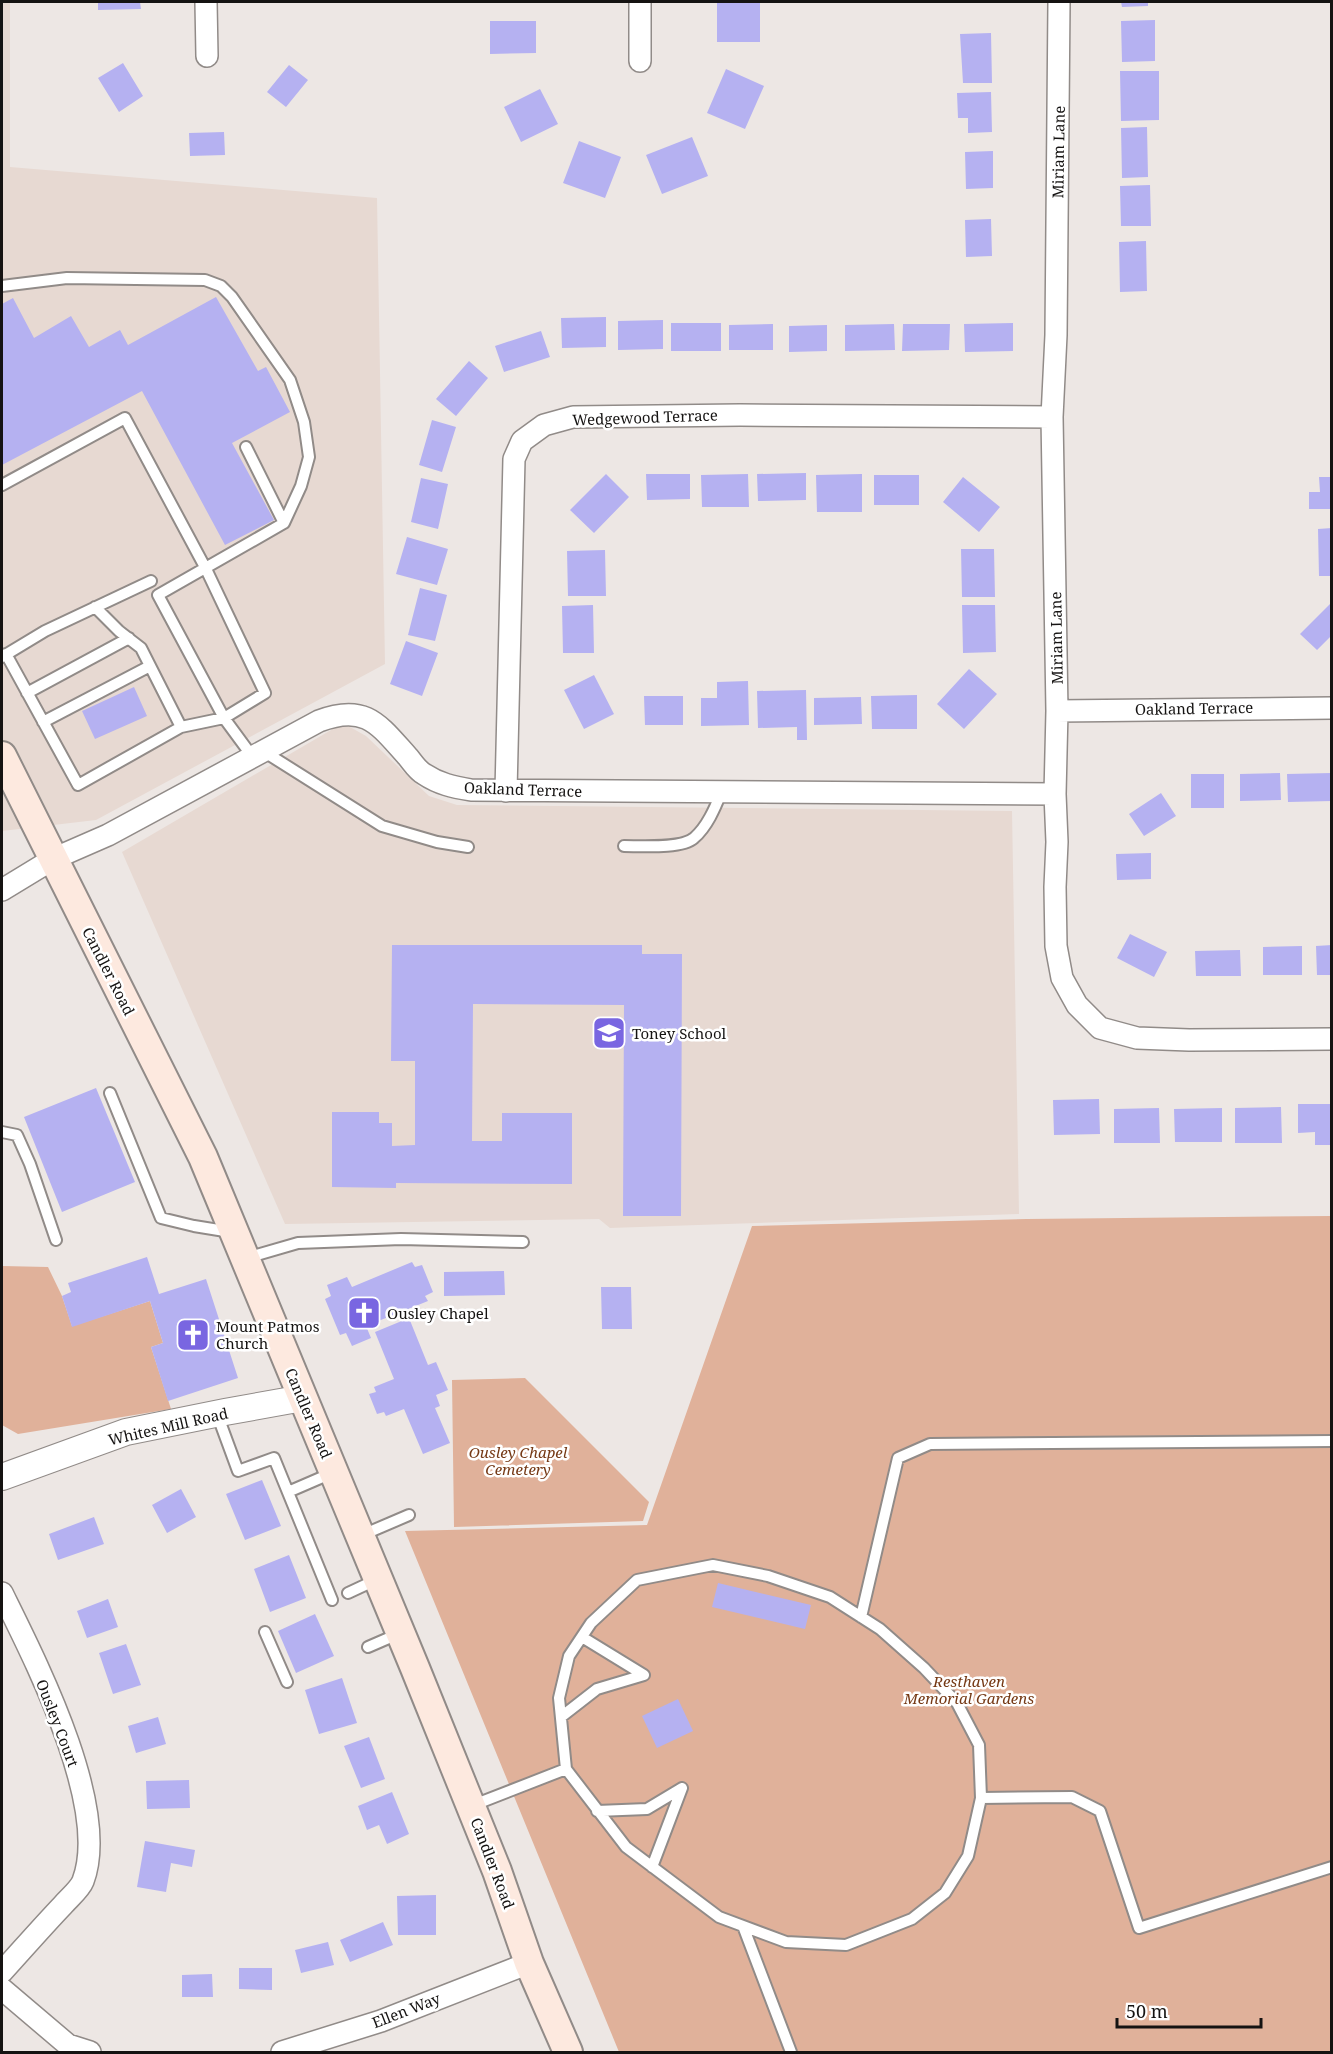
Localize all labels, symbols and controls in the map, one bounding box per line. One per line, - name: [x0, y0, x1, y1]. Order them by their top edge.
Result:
- street label: Miriam Lane: [1047, 105, 1069, 199]
- street label: Wedgewood Terrace: [572, 404, 718, 430]
- street label: Miriam Lane: [1045, 591, 1067, 685]
- street label: Oakland Terrace: [1135, 697, 1253, 719]
- street label: Oakland Terrace: [463, 777, 583, 801]
- street label: Candler Road: [78, 924, 140, 1018]
- school or university icon: Toney School: [591, 1015, 627, 1051]
- place label: Toney School: [632, 1023, 727, 1043]
- church icon: Ousley Chapel: [346, 1295, 382, 1331]
- place label: Ousley Chapel: [387, 1303, 489, 1323]
- place label: Mount Patmos Church: [216, 1316, 320, 1353]
- church icon: Mount Patmos Church: [175, 1317, 211, 1353]
- street label: Candler Road: [281, 1365, 337, 1461]
- street label: Whites Mill Road: [106, 1403, 230, 1449]
- park label: Ousley Chapel Cemetery: [469, 1442, 568, 1479]
- park label: Resthaven Memorial Gardens: [903, 1671, 1034, 1708]
- street label: Ousley Court: [32, 1676, 84, 1770]
- street label: Candler Road: [466, 1814, 520, 1912]
- street label: Ellen Way: [369, 1988, 443, 2032]
- scale bar: [1117, 1991, 1261, 2029]
- text: 50 m: [1126, 1999, 1168, 2023]

